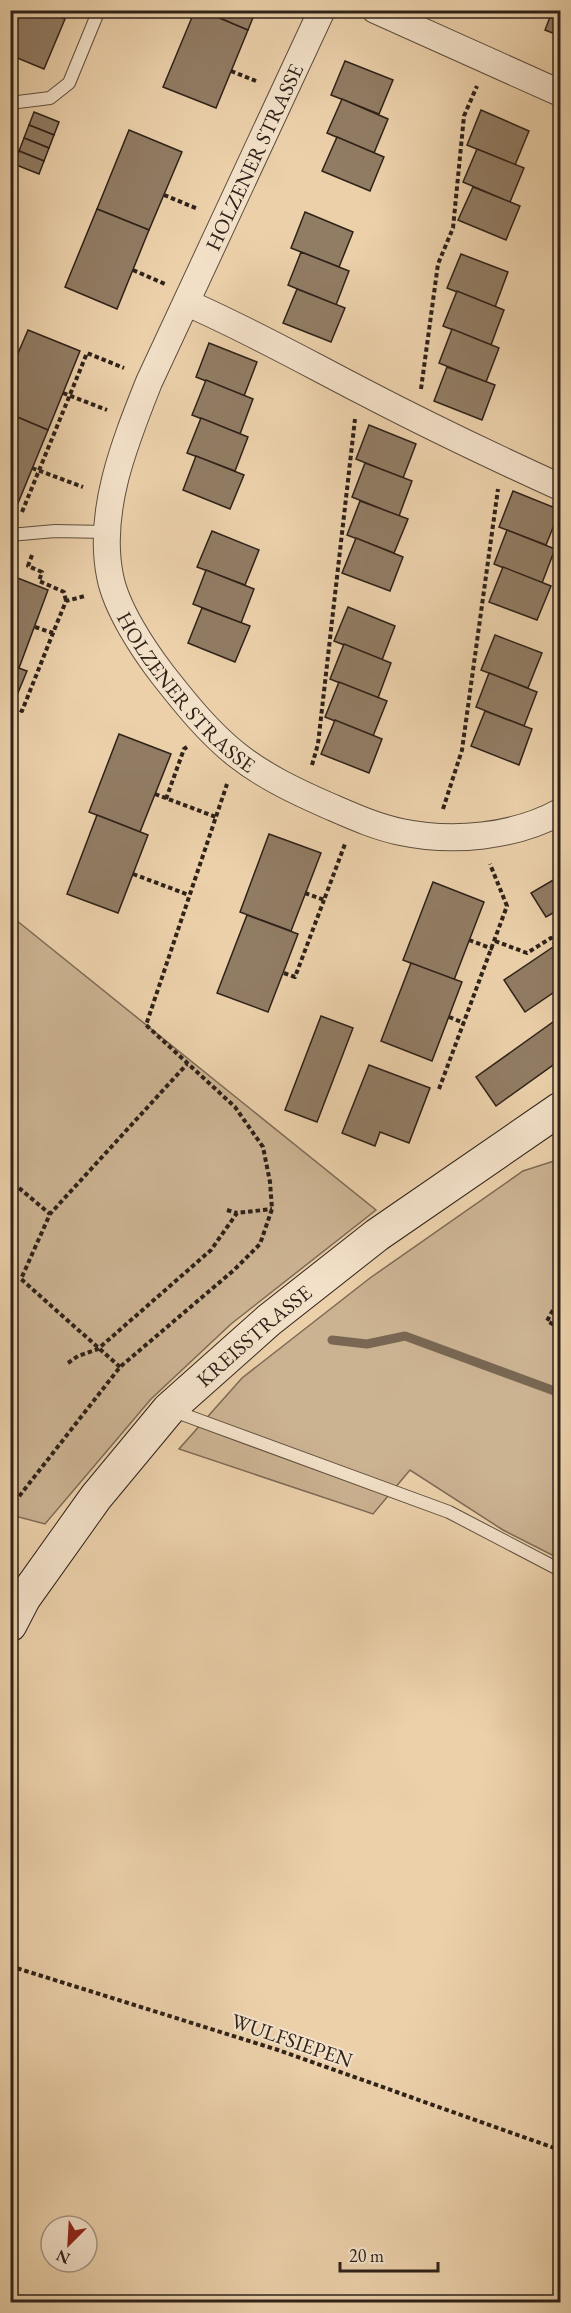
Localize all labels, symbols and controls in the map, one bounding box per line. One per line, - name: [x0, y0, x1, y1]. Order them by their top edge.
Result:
- street label: HOLZENER STRASSE: [199, 59, 309, 255]
- street label: HOLZENER STRASSE: [111, 607, 261, 778]
- street label: KREISSTRASSE: [190, 1278, 317, 1392]
- street label: WULFSIEPEN: [228, 2007, 357, 2073]
- north arrow: [39, 2214, 99, 2274]
- scale bar: [340, 2235, 438, 2273]
- text: 20 m: [349, 2244, 384, 2267]
- text: N: [53, 2245, 73, 2269]

